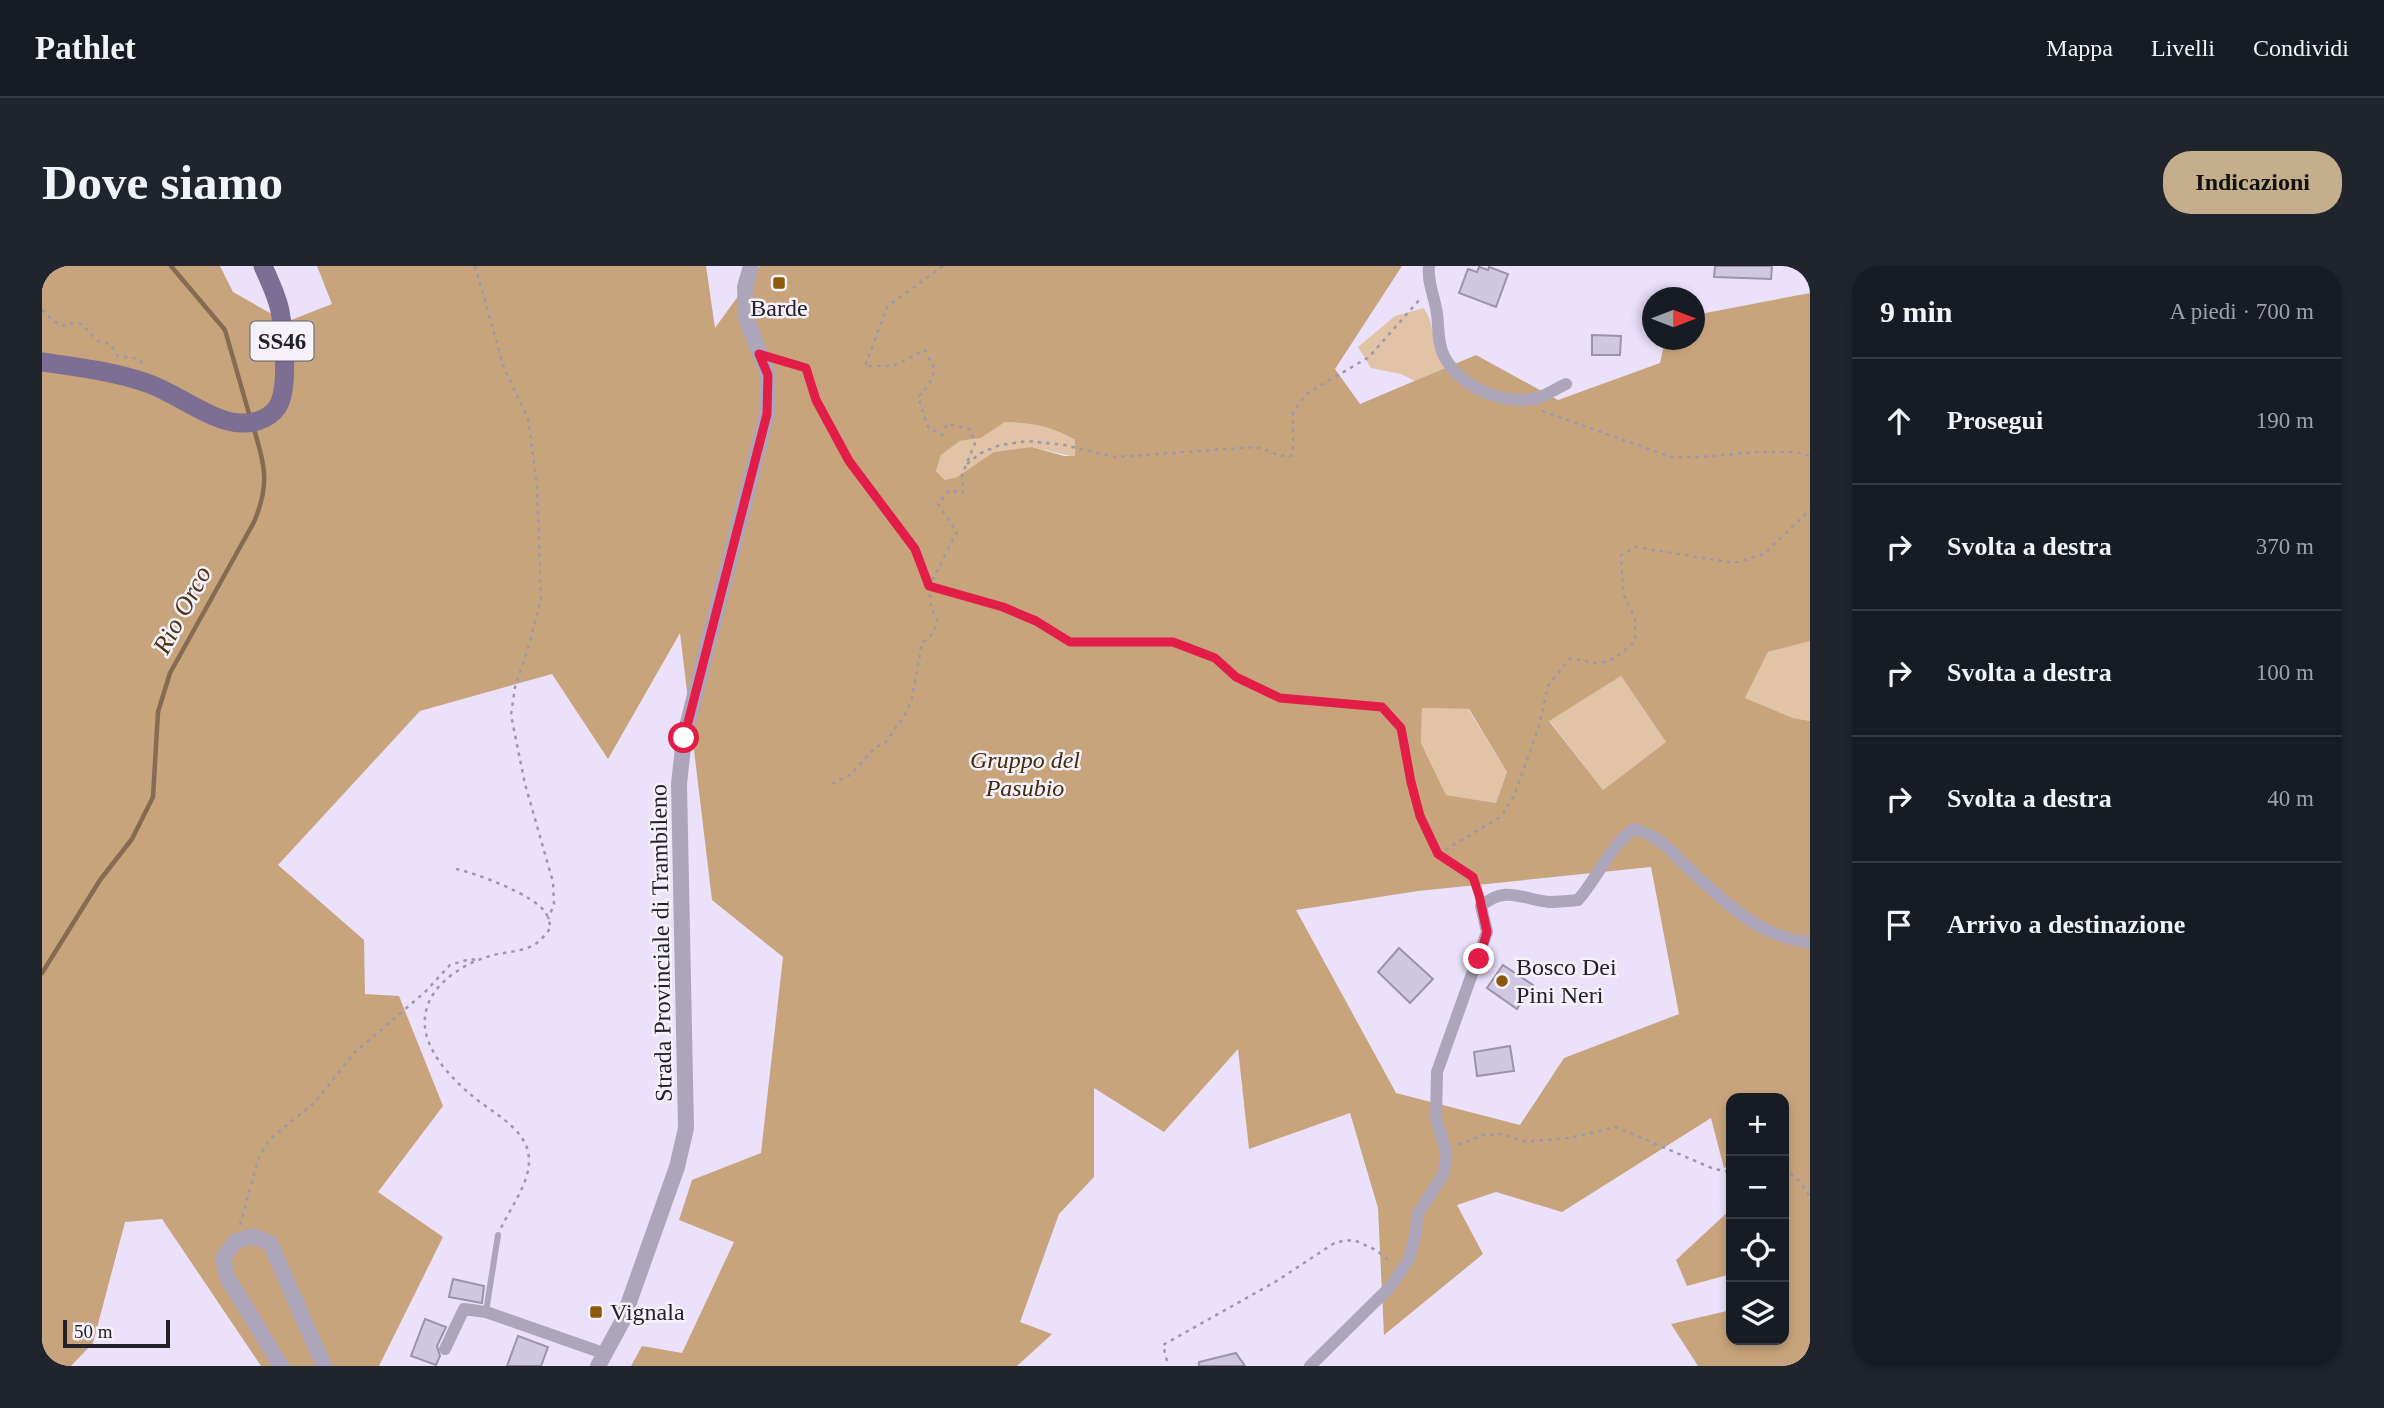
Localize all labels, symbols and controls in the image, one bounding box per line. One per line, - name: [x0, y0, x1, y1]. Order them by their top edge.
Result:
- text: Pathlet: [35, 30, 136, 66]
- text: Mappa: [2046, 35, 2113, 61]
- text: Livelli: [2151, 35, 2215, 61]
- text: Condividi: [2253, 35, 2349, 61]
- button: Indicazioni: [2163, 151, 2342, 214]
- text: Dove siamo: [42, 155, 283, 210]
- marker: Barde: [771, 275, 787, 291]
- north arrow: [1642, 287, 1705, 350]
- place label: Barde: [750, 295, 808, 321]
- text: 9 min: [1880, 295, 1953, 328]
- text: A piedi · 700 m: [2170, 299, 2314, 324]
- road number: SS46: [250, 321, 314, 360]
- icon: ahead: [1880, 402, 1918, 440]
- text: Prosegui: [1947, 406, 2043, 435]
- text: 190 m: [2256, 408, 2314, 433]
- icon: right: [1880, 528, 1918, 566]
- text: Svolta a destra: [1947, 532, 2112, 561]
- text: 370 m: [2256, 534, 2314, 559]
- water label: Rio Orco: [146, 561, 217, 660]
- icon: right: [1880, 654, 1918, 692]
- text: Svolta a destra: [1947, 658, 2112, 687]
- text: 100 m: [2256, 660, 2314, 685]
- route start: [668, 722, 699, 753]
- park label: Gruppo del Pasubio: [970, 747, 1080, 801]
- icon: right: [1880, 780, 1918, 818]
- street label: Strada Provinciale di Trambileno: [645, 784, 677, 1102]
- text: Svolta a destra: [1947, 784, 2112, 813]
- text: 40 m: [2267, 786, 2314, 811]
- icon: arrive: [1880, 906, 1918, 944]
- text: Arrivo a destinazione: [1947, 910, 2185, 939]
- route end: [1463, 943, 1494, 974]
- place label: Bosco Dei Pini Neri: [1516, 954, 1617, 1008]
- marker: Bosco Dei Pini Neri: [1494, 973, 1510, 989]
- map controls: [1726, 1093, 1789, 1345]
- button: +: [1726, 1093, 1789, 1156]
- button: −: [1726, 1156, 1789, 1219]
- button: locate: [1726, 1219, 1789, 1282]
- button: layers: [1726, 1282, 1789, 1345]
- place label: Vignala: [610, 1299, 685, 1325]
- marker: Vignala: [588, 1304, 604, 1320]
- scale bar: [63, 1317, 170, 1349]
- text: 50 m: [74, 1321, 113, 1342]

